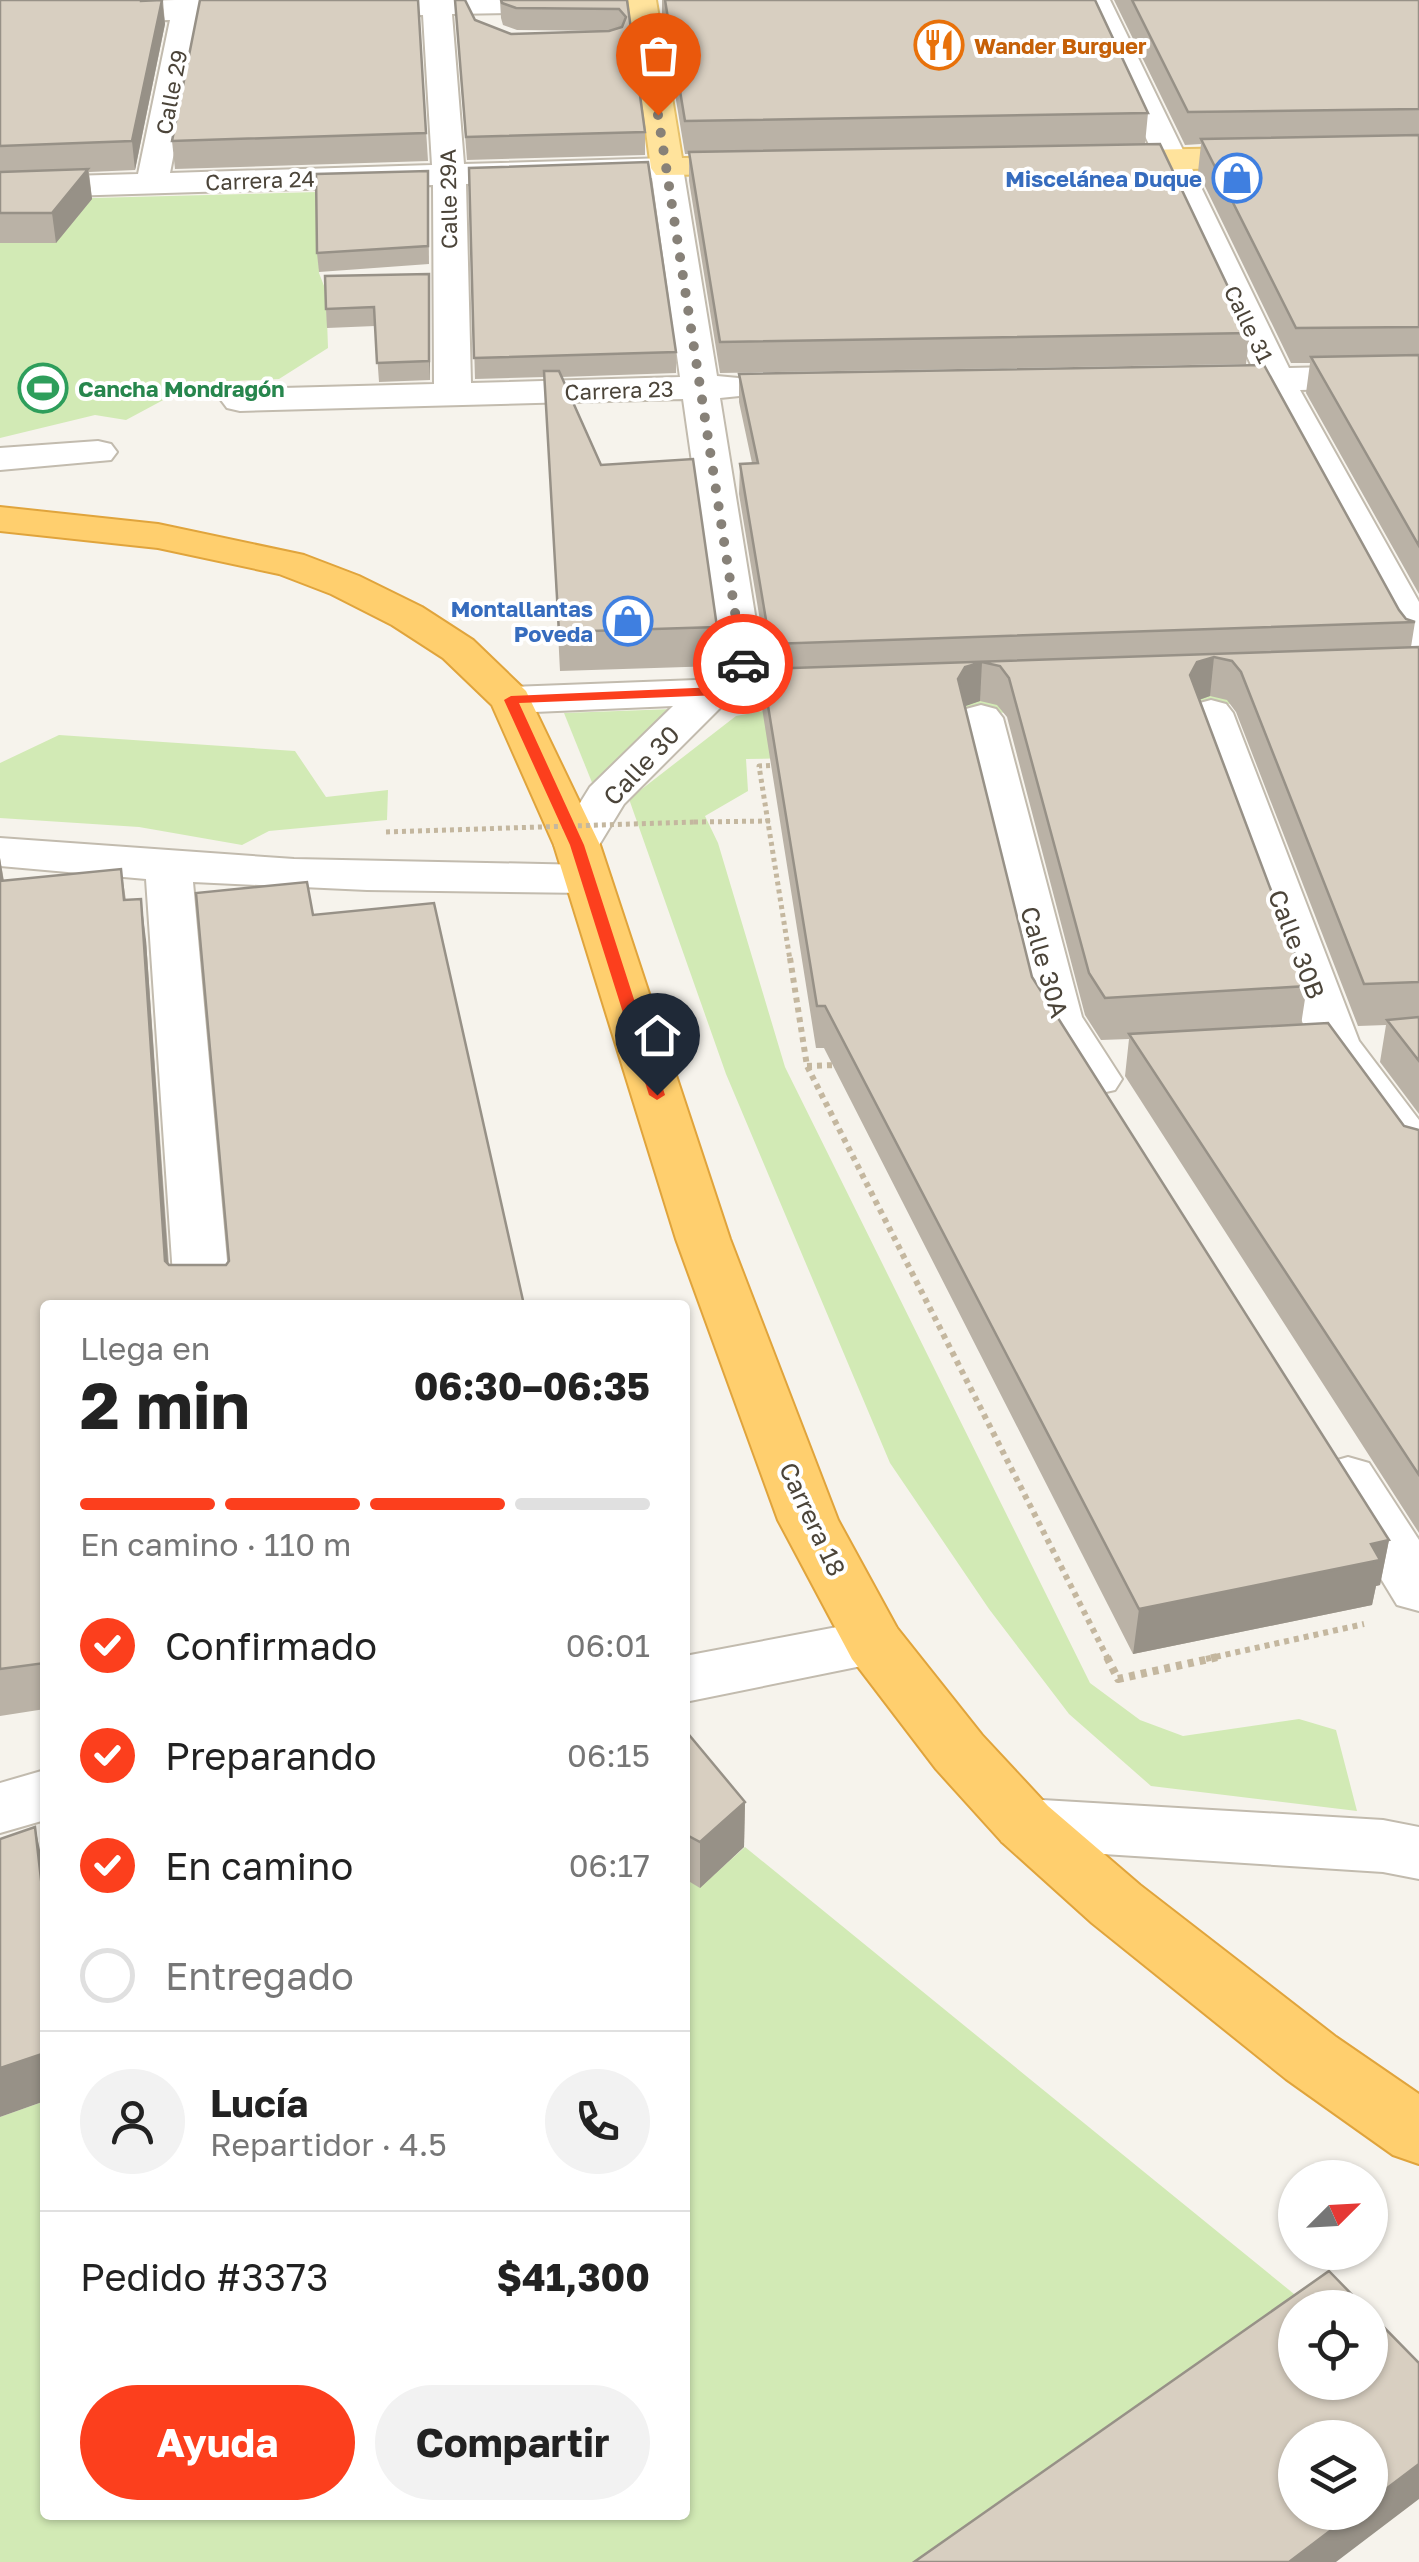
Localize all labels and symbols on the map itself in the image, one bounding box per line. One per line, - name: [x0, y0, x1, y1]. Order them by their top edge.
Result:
- pin: [616, 13, 701, 116]
- restaurant icon: Wander Burguer: [913, 19, 965, 71]
- place label: Wander Burguer: [974, 32, 1147, 59]
- street label: Calle 29: [150, 47, 192, 137]
- street label: Calle 29A: [434, 148, 462, 249]
- shop icon: Miscelánea Duque: [1211, 152, 1263, 204]
- street label: Carrera 24: [205, 165, 315, 195]
- place label: Miscelánea Duque: [1005, 165, 1202, 192]
- street label: Calle 31: [1219, 281, 1279, 368]
- sports icon: Cancha Mondragón: [17, 362, 69, 414]
- place label: Cancha Mondragón: [78, 375, 285, 402]
- street label: Carrera 23: [564, 375, 674, 405]
- place label: Montallantas Poveda: [451, 595, 593, 647]
- shop icon: Montallantas Poveda: [602, 595, 654, 647]
- courier: [693, 614, 793, 714]
- street label: Calle 30: [596, 719, 686, 811]
- street label: Calle 30B: [1262, 885, 1332, 1003]
- street label: Calle 30A: [1014, 903, 1076, 1022]
- pin: [615, 993, 700, 1096]
- street label: Carrera 18: [773, 1457, 853, 1581]
- north arrow: [1278, 2160, 1388, 2270]

